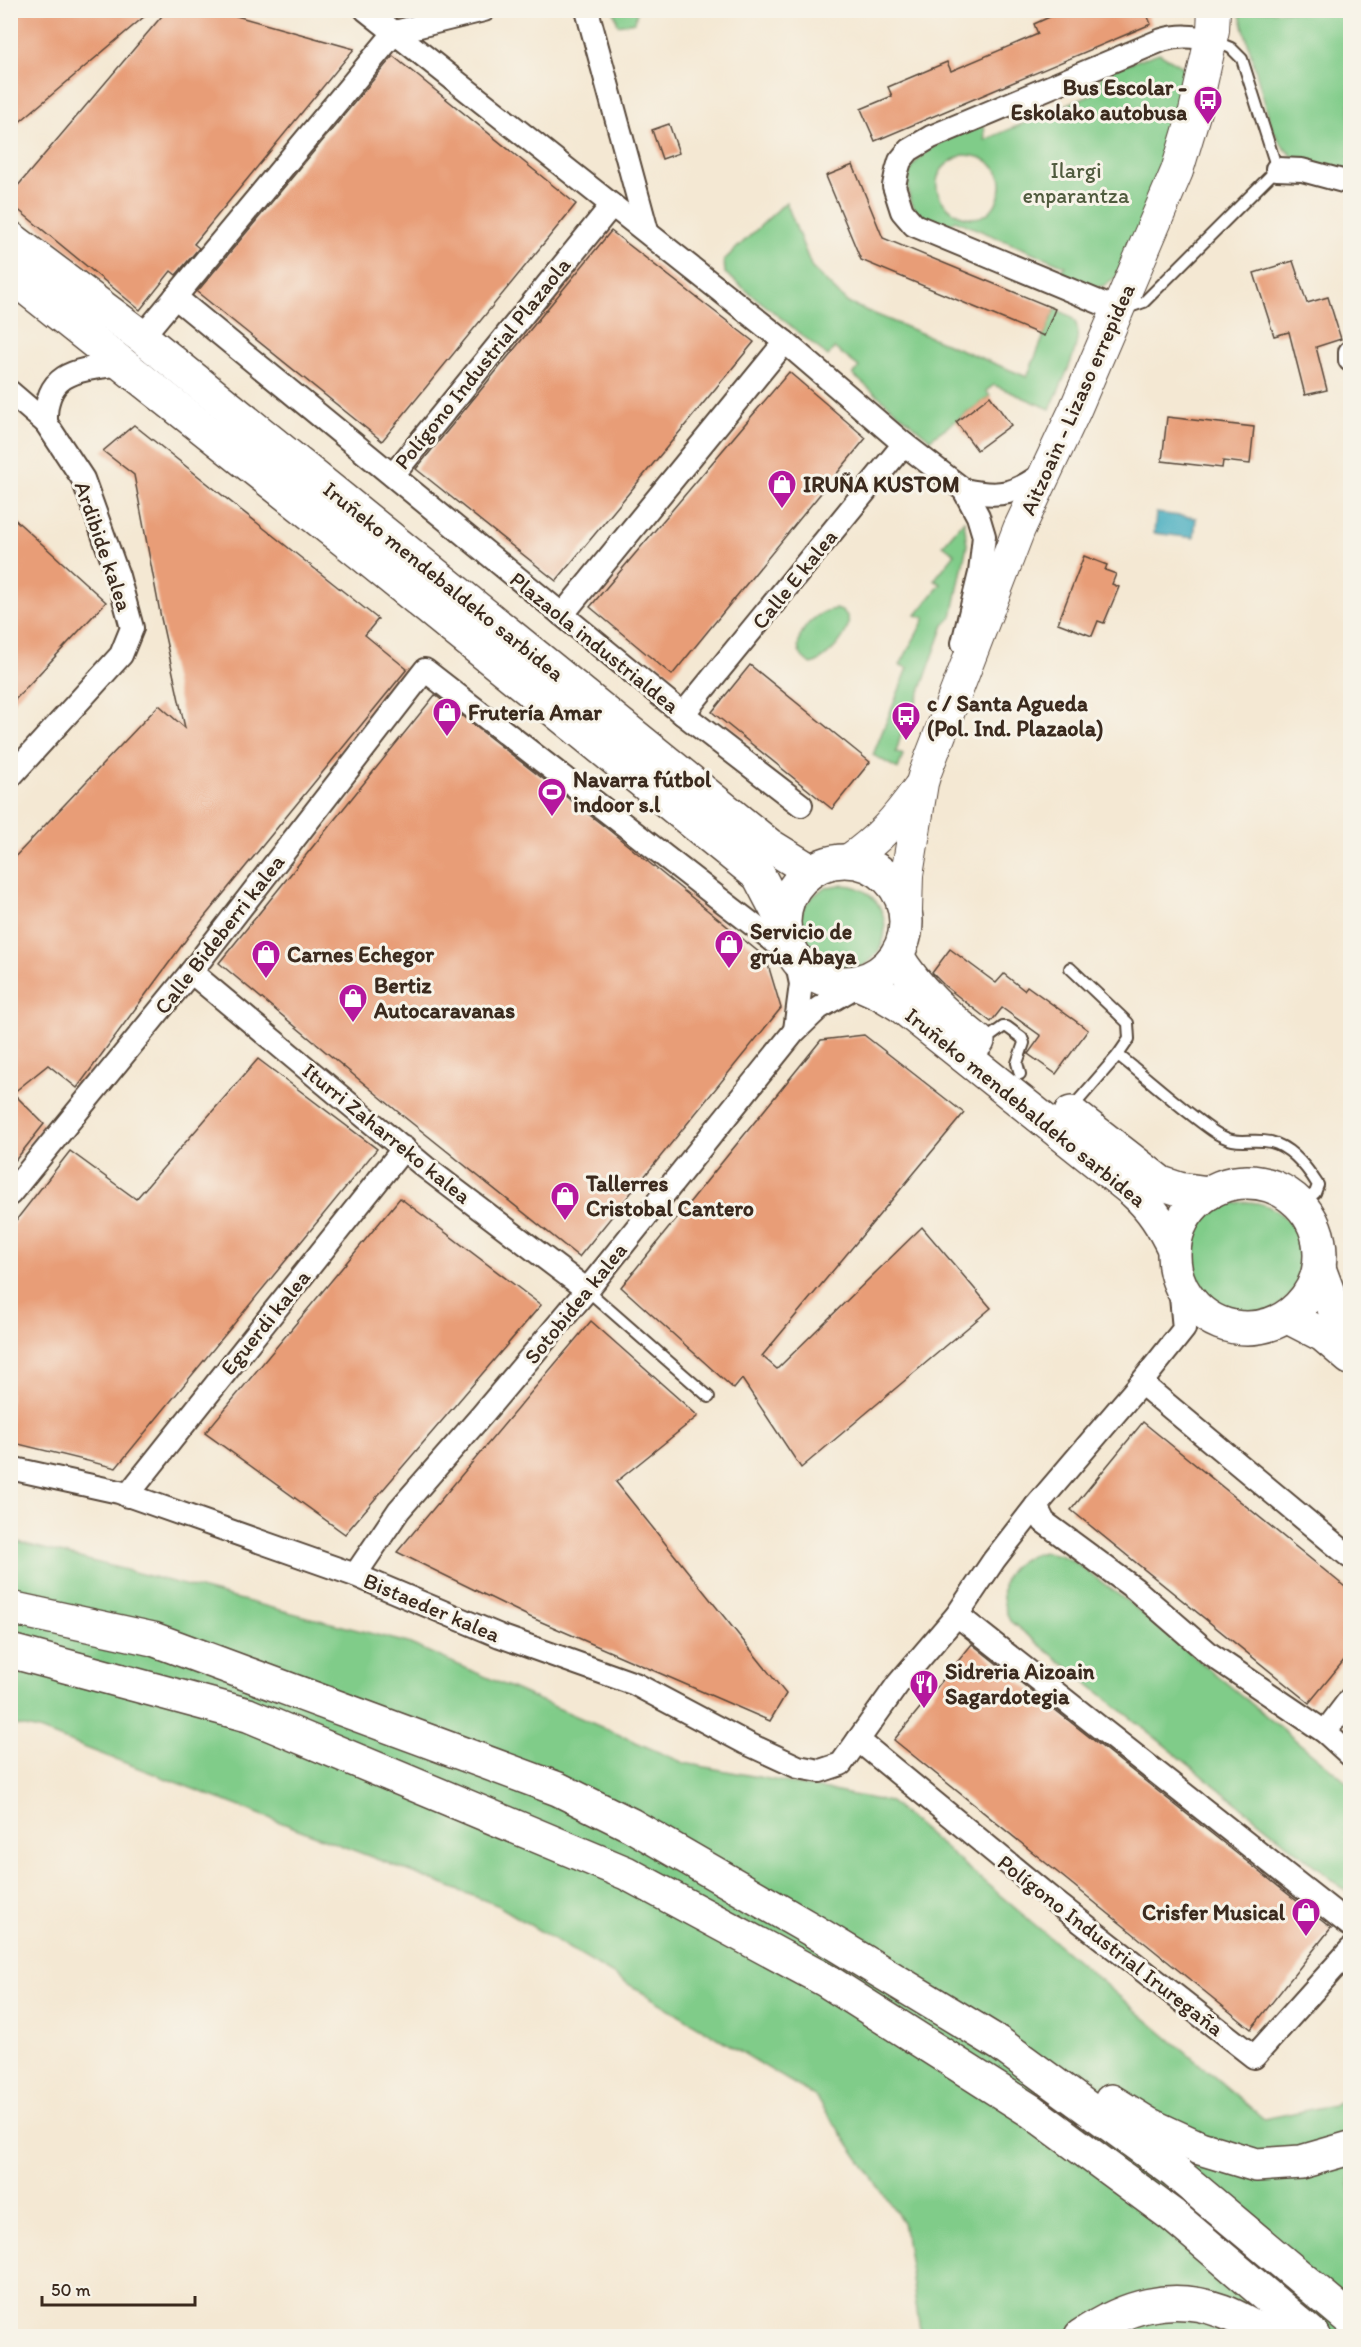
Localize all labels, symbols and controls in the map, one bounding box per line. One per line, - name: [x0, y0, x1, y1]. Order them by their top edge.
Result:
- place label: Bus Escolar - Eskolako autobusa: [1011, 74, 1187, 126]
- bus stop icon: Bus Escolar - Eskolako autobusa: [1192, 84, 1224, 126]
- park label: Ilargi enparantza: [1022, 157, 1130, 209]
- street label: Polígono Industrial Plazaola: [388, 251, 577, 475]
- street label: Aitzoain - Lizaso errepidea: [1014, 279, 1141, 519]
- shop icon: IRUÑA KUSTOM: [766, 468, 798, 510]
- place label: IRUÑA KUSTOM: [803, 471, 960, 498]
- street label: Iruñeko mendebaldeko sarbidea: [318, 476, 570, 687]
- street label: Ardibide kalea: [69, 478, 139, 615]
- street label: Calle E kalea: [746, 524, 843, 635]
- street label: Plazaola industrialdea: [504, 566, 685, 719]
- place label: c / Santa Agueda (Pol. Ind. Plazaola): [927, 690, 1103, 742]
- shop icon: Frutería Amar: [431, 696, 463, 738]
- place label: Frutería Amar: [468, 699, 602, 726]
- bus stop icon: c / Santa Agueda (Pol. Ind. Plazaola): [890, 700, 922, 742]
- place label: Navarra fútbol indoor s.l: [573, 766, 712, 818]
- sports icon: Navarra fútbol indoor s.l: [536, 776, 568, 818]
- street label: Calle Bideberri kalea: [148, 848, 291, 1020]
- place label: Servicio de grúa Abaya: [750, 918, 857, 970]
- shop icon: Servicio de grúa Abaya: [713, 928, 745, 970]
- shop icon: Carnes Echegor: [250, 938, 282, 980]
- place label: Carnes Echegor: [287, 941, 435, 968]
- place label: Bertiz Autocaravanas: [373, 972, 515, 1024]
- shop icon: Bertiz Autocaravanas: [337, 982, 369, 1024]
- street label: Iruñeko mendebaldeko sarbidea: [900, 1002, 1152, 1213]
- street label: Iturri Zaharreko kalea: [297, 1057, 477, 1210]
- place label: Tallerres Cristobal Cantero: [585, 1170, 754, 1222]
- shop icon: Tallerres Cristobal Cantero: [549, 1180, 581, 1222]
- street label: Sotobidea kalea: [518, 1237, 633, 1370]
- street label: Eguerdi kalea: [215, 1264, 316, 1380]
- street label: Bistaeder kalea: [359, 1567, 505, 1649]
- place label: Sidreria Aizoain Sagardotegia: [945, 1658, 1095, 1710]
- restaurant icon: Sidreria Aizoain Sagardotegia: [908, 1668, 940, 1710]
- street label: Polígono Industrial Iruregaña: [992, 1849, 1230, 2042]
- shop icon: Crisfer Musical: [1290, 1896, 1322, 1938]
- place label: Crisfer Musical: [1142, 1899, 1286, 1926]
- scale bar: [42, 2269, 195, 2307]
- text: 50 m: [51, 2279, 91, 2301]

